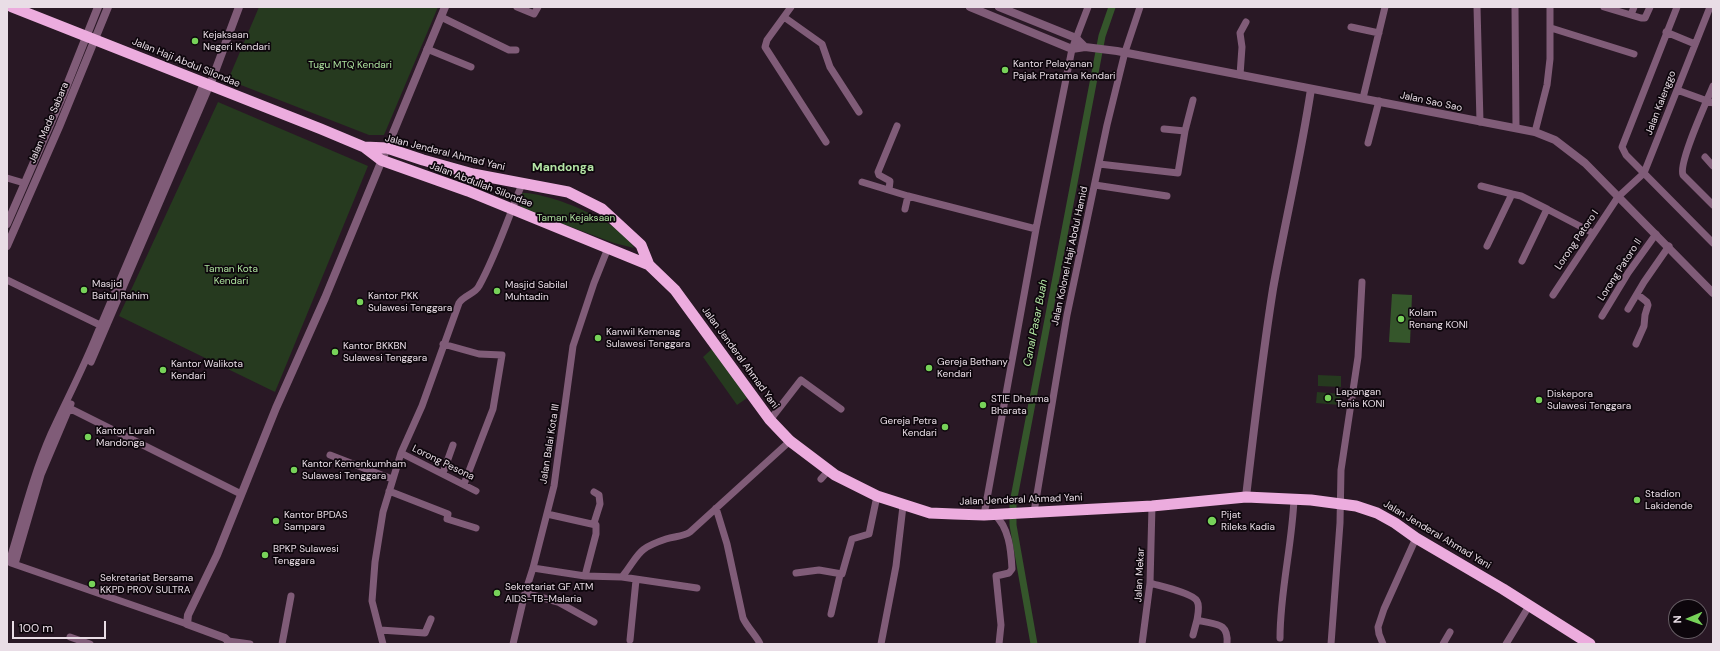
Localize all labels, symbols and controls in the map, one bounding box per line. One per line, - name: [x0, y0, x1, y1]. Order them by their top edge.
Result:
- place label: Kejaksaan Negeri Kendari: [203, 29, 270, 52]
- street label: Jalan Haji Abdul Silondae: [130, 36, 242, 90]
- marker: Kejaksaan Negeri Kendari: [190, 36, 200, 46]
- place label: Kantor Pelayanan Pajak Pratama Kendari: [1013, 58, 1115, 82]
- park label: Tugu MTQ Kendari: [308, 59, 392, 71]
- marker: Kantor Pelayanan Pajak Pratama Kendari: [1000, 65, 1010, 75]
- street label: Jalan Kalenggo: [1643, 69, 1679, 137]
- street label: Jalan Made Sabara: [26, 81, 72, 165]
- street label: Jalan Sao Sao: [1399, 90, 1463, 114]
- street label: Jalan Jenderal Ahmad Yani: [384, 132, 506, 174]
- street label: Jalan Abdullah Silondae: [428, 160, 534, 210]
- district label: Mandonga: [532, 161, 594, 175]
- street label: Jalan Kolonel Haji Abdul Hamid: [1049, 185, 1091, 327]
- street label: Lorong Patoro I: [1553, 208, 1601, 272]
- park label: Taman Kejaksaan: [537, 212, 615, 224]
- street label: Lorong Patoro II: [1595, 237, 1645, 303]
- park label: Taman Kota Kendari: [204, 263, 258, 286]
- place label: Masjid Baitul Rahim: [92, 278, 149, 302]
- water label: Canal Pasar Buah: [1021, 278, 1051, 368]
- place label: Masjid Sabilal Muhtadin: [505, 279, 567, 302]
- marker: Masjid Baitul Rahim: [79, 285, 89, 295]
- marker: Masjid Sabilal Muhtadin: [492, 286, 502, 296]
- place label: Kantor PKK Sulawesi Tenggara: [368, 290, 452, 314]
- marker: Kantor PKK Sulawesi Tenggara: [355, 297, 365, 307]
- street label: Jalan Jenderal Ahmad Yani: [699, 305, 781, 411]
- place label: Kolam Renang KONI: [1409, 307, 1468, 330]
- marker: Kolam Renang KONI: [1396, 314, 1406, 324]
- place label: Kanwil Kemenag Sulawesi Tenggara: [606, 326, 690, 350]
- marker: Kanwil Kemenag Sulawesi Tenggara: [593, 333, 603, 343]
- place label: Kantor BKKBN Sulawesi Tenggara: [343, 340, 427, 364]
- marker: Kantor BKKBN Sulawesi Tenggara: [330, 347, 340, 357]
- place label: Gereja Bethany Kendari: [937, 356, 1008, 380]
- place label: Kantor Walikota Kendari: [171, 358, 243, 382]
- marker: Gereja Bethany Kendari: [924, 363, 934, 373]
- marker: Kantor Walikota Kendari: [158, 365, 168, 375]
- place label: Lapangan Tenis KONI: [1336, 386, 1385, 410]
- place label: Diskepora Sulawesi Tenggara: [1547, 388, 1631, 412]
- place label: STIE Dharma Bharata: [991, 393, 1049, 416]
- marker: Lapangan Tenis KONI: [1323, 393, 1333, 403]
- marker: Diskepora Sulawesi Tenggara: [1534, 395, 1544, 405]
- marker: STIE Dharma Bharata: [978, 400, 988, 410]
- street label: Jalan Balai Kota III: [538, 403, 562, 485]
- place label: Gereja Petra Kendari: [880, 415, 937, 438]
- marker: Gereja Petra Kendari: [940, 422, 950, 432]
- place label: Kantor Lurah Mandonga: [96, 425, 155, 448]
- marker: Kantor Lurah Mandonga: [83, 432, 93, 442]
- street label: Lorong Pesona: [410, 443, 476, 483]
- place label: Kantor Kemenkumham Sulawesi Tenggara: [302, 458, 406, 482]
- marker: Kantor Kemenkumham Sulawesi Tenggara: [289, 465, 299, 475]
- place label: Stadion Lakidende: [1645, 488, 1693, 512]
- street label: Jalan Jenderal Ahmad Yani: [959, 492, 1083, 508]
- marker: Stadion Lakidende: [1632, 495, 1642, 505]
- street label: Jalan Jenderal Ahmad Yani: [1381, 498, 1493, 572]
- place label: Kantor BPDAS Sampara: [284, 509, 348, 532]
- place label: Pijat Rileks Kadia: [1221, 509, 1275, 532]
- marker: Pijat Rileks Kadia: [1206, 515, 1218, 527]
- marker: Kantor BPDAS Sampara: [271, 516, 281, 526]
- place label: BPKP Sulawesi Tenggara: [273, 543, 339, 566]
- street label: Jalan Mekar: [1133, 547, 1147, 603]
- marker: BPKP Sulawesi Tenggara: [260, 550, 270, 560]
- place label: Sekretariat Bersama KKPD PROV SULTRA: [100, 572, 193, 596]
- marker: Sekretariat Bersama KKPD PROV SULTRA: [87, 579, 97, 589]
- place label: Sekretariat GF ATM AIDS-TB-Malaria: [505, 581, 593, 604]
- marker: Sekretariat GF ATM AIDS-TB-Malaria: [492, 588, 502, 598]
- north arrow: [1668, 599, 1708, 639]
- scale bar: [14, 613, 108, 639]
- text: N: [1670, 615, 1684, 624]
- text: 100 m: [19, 620, 53, 636]

